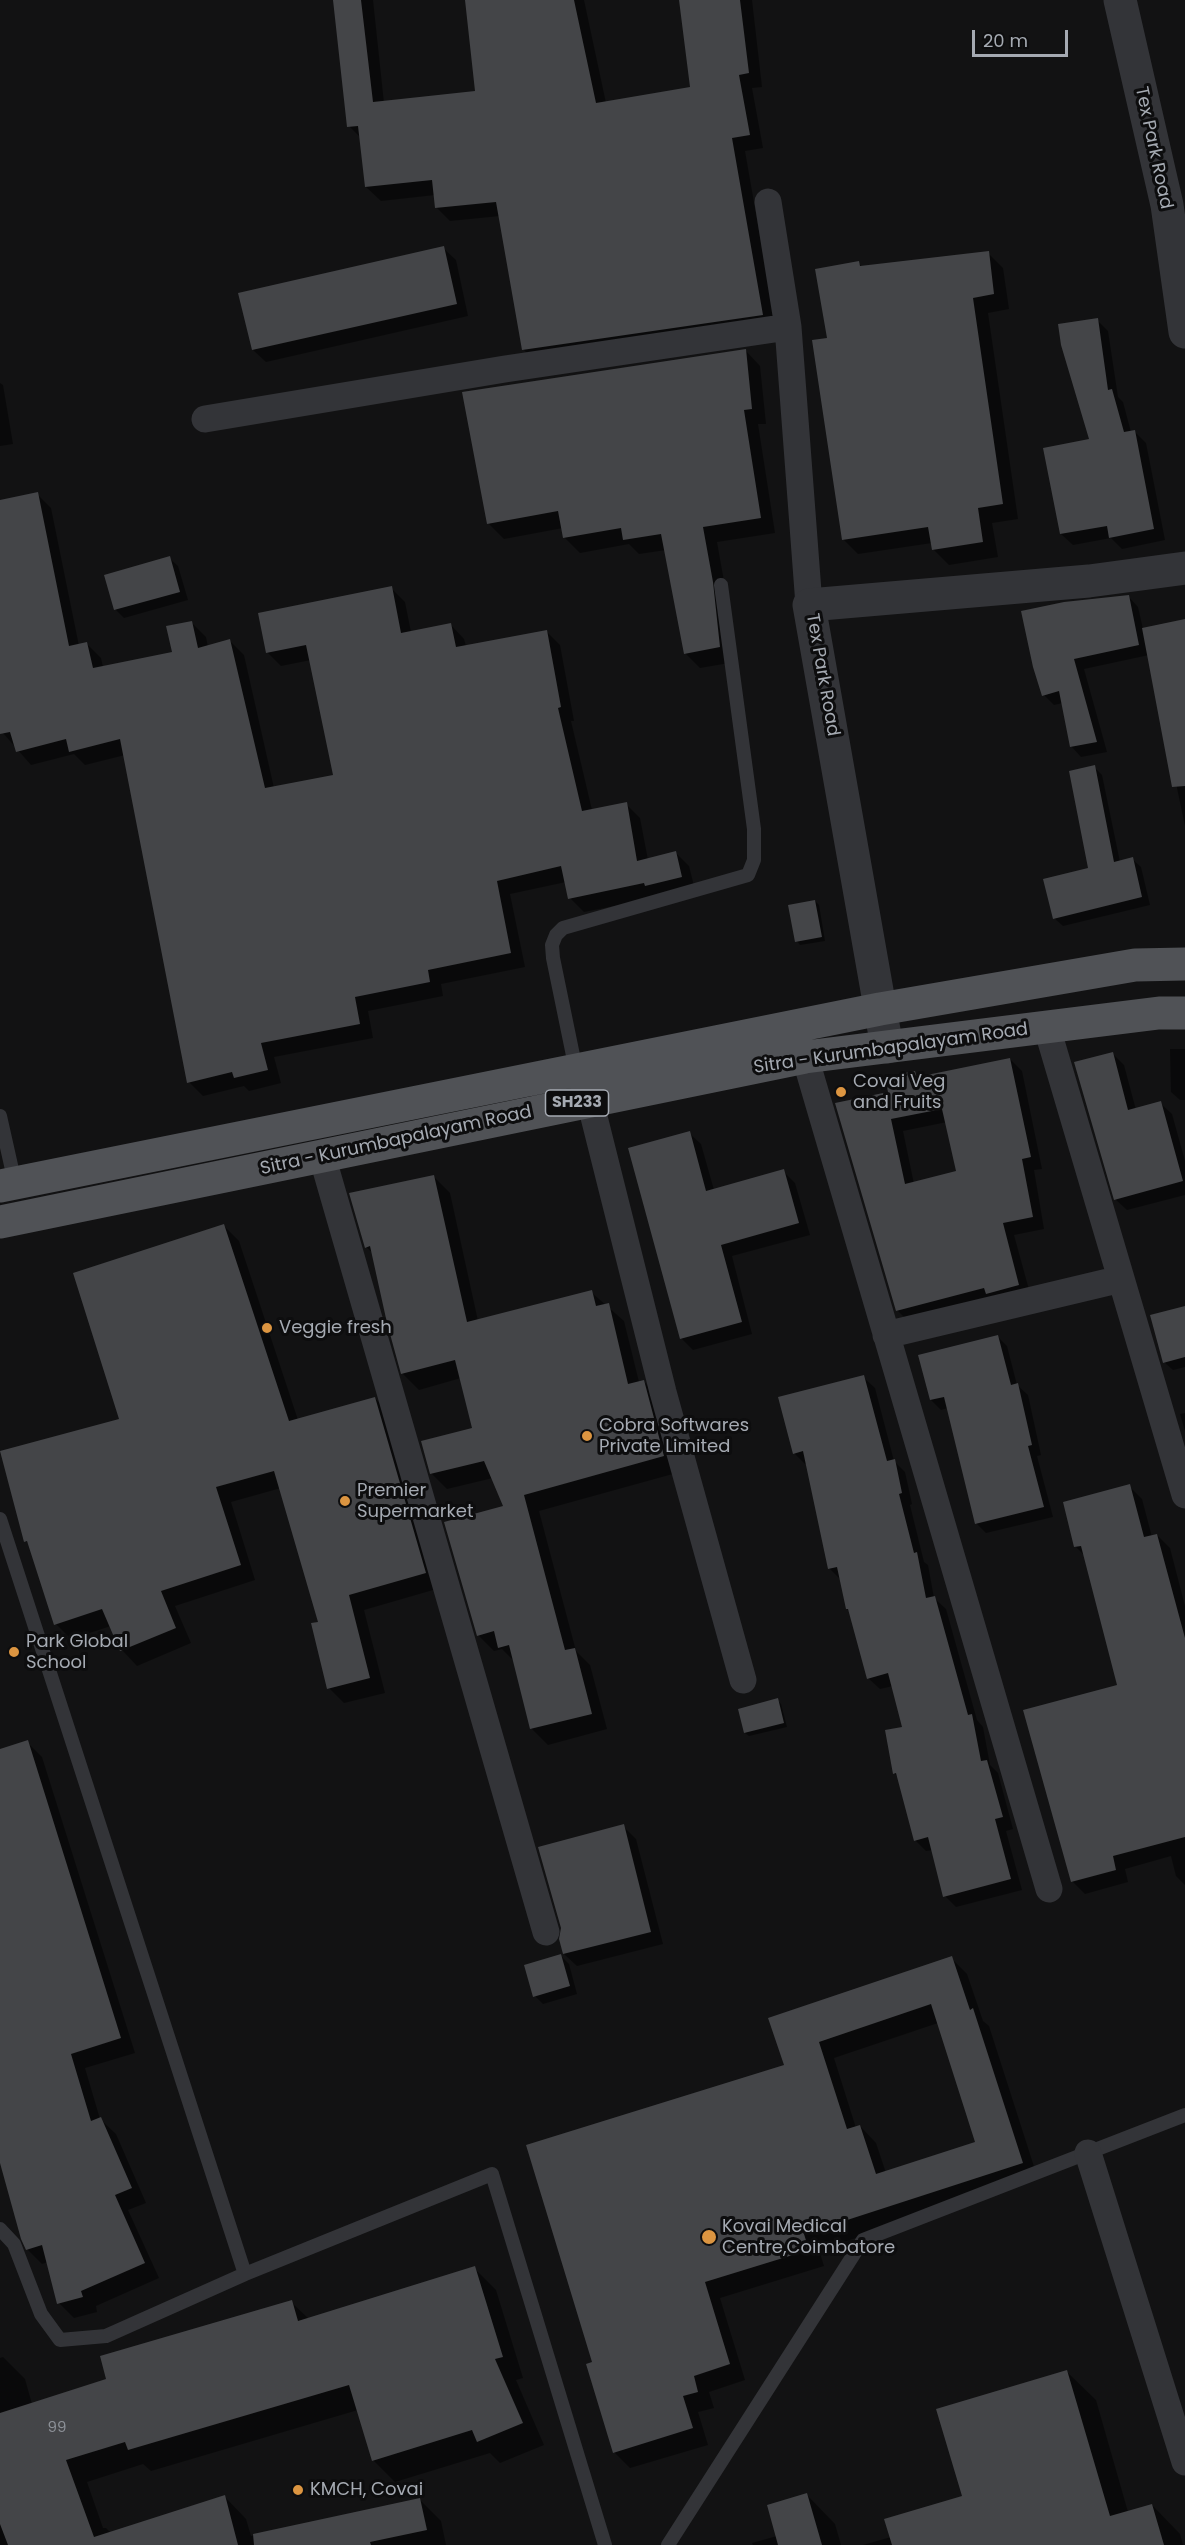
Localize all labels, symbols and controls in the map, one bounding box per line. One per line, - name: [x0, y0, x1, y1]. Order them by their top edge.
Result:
- scale bar: [975, 18, 1071, 56]
- text: 20 m: [983, 28, 1028, 53]
- street label: Tex Park Road: [1129, 85, 1177, 211]
- street label: Tex Park Road: [801, 612, 843, 738]
- street label: Sitra - Kurumbapalayam Road: [752, 1019, 1030, 1079]
- place label: Covai Veg and Fruits: [853, 1071, 945, 1114]
- marker: Covai Veg and Fruits: [834, 1085, 848, 1099]
- road number: SH233: [546, 1090, 608, 1116]
- street label: Sitra - Kurumbapalayam Road: [258, 1102, 534, 1180]
- place label: Veggie fresh: [279, 1317, 392, 1339]
- marker: Veggie fresh: [260, 1321, 274, 1335]
- place label: Cobra Softwares Private Limited: [599, 1415, 749, 1458]
- marker: Cobra Softwares Private Limited: [580, 1429, 594, 1443]
- place label: Premier Supermarket: [357, 1480, 474, 1522]
- marker: Premier Supermarket: [338, 1494, 352, 1508]
- place label: Park Global School: [26, 1631, 128, 1674]
- marker: Park Global School: [7, 1645, 21, 1659]
- place label: Kovai Medical Centre,Coimbatore: [722, 2216, 895, 2258]
- marker: Kovai Medical Centre,Coimbatore: [700, 2228, 718, 2246]
- house number: 99: [48, 2419, 66, 2437]
- place label: KMCH, Covai: [310, 2479, 423, 2501]
- marker: KMCH, Covai: [291, 2483, 305, 2497]

